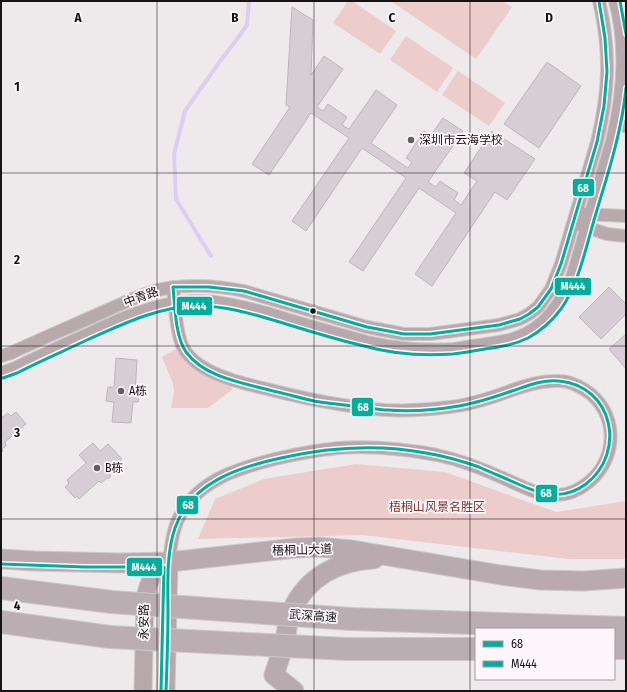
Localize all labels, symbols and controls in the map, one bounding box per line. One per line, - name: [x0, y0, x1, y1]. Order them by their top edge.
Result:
- text: A: [73, 10, 82, 25]
- text: B: [231, 10, 239, 25]
- text: C: [389, 10, 396, 25]
- text: D: [545, 10, 553, 25]
- text: 1: [14, 79, 20, 94]
- place label: 深圳市云海学校: [419, 133, 503, 147]
- marker: 深圳市云海学校: [406, 135, 416, 145]
- line badge: 68: [572, 178, 595, 197]
- text: 68: [577, 182, 589, 195]
- text: 2: [13, 252, 20, 267]
- line badge: M444: [554, 277, 592, 296]
- text: M444: [561, 280, 586, 293]
- street label: 中青路: [122, 284, 160, 310]
- line badge: M444: [176, 296, 213, 316]
- text: M444: [182, 300, 207, 313]
- unlabelled marker: [308, 306, 318, 316]
- place label: A栋: [129, 384, 147, 398]
- marker: A栋: [116, 386, 126, 396]
- line badge: 68: [351, 397, 374, 417]
- text: 68: [357, 401, 369, 414]
- text: 3: [13, 425, 20, 440]
- place label: B栋: [105, 461, 124, 475]
- marker: B栋: [92, 463, 102, 473]
- line badge: 68: [535, 484, 558, 503]
- text: 68: [540, 487, 552, 500]
- line badge: 68: [176, 495, 199, 515]
- text: 68: [182, 499, 194, 512]
- park label: 梧桐山风景名胜区: [389, 500, 485, 514]
- street label: 梧桐山大道: [272, 542, 332, 558]
- line badge: M444: [126, 557, 163, 577]
- text: M444: [132, 561, 157, 574]
- text: 4: [14, 598, 21, 613]
- street label: 永安路: [137, 604, 151, 640]
- street label: 武深高速: [289, 607, 337, 625]
- legend: [475, 628, 615, 680]
- text: 68: [511, 637, 523, 651]
- text: M444: [511, 657, 537, 671]

